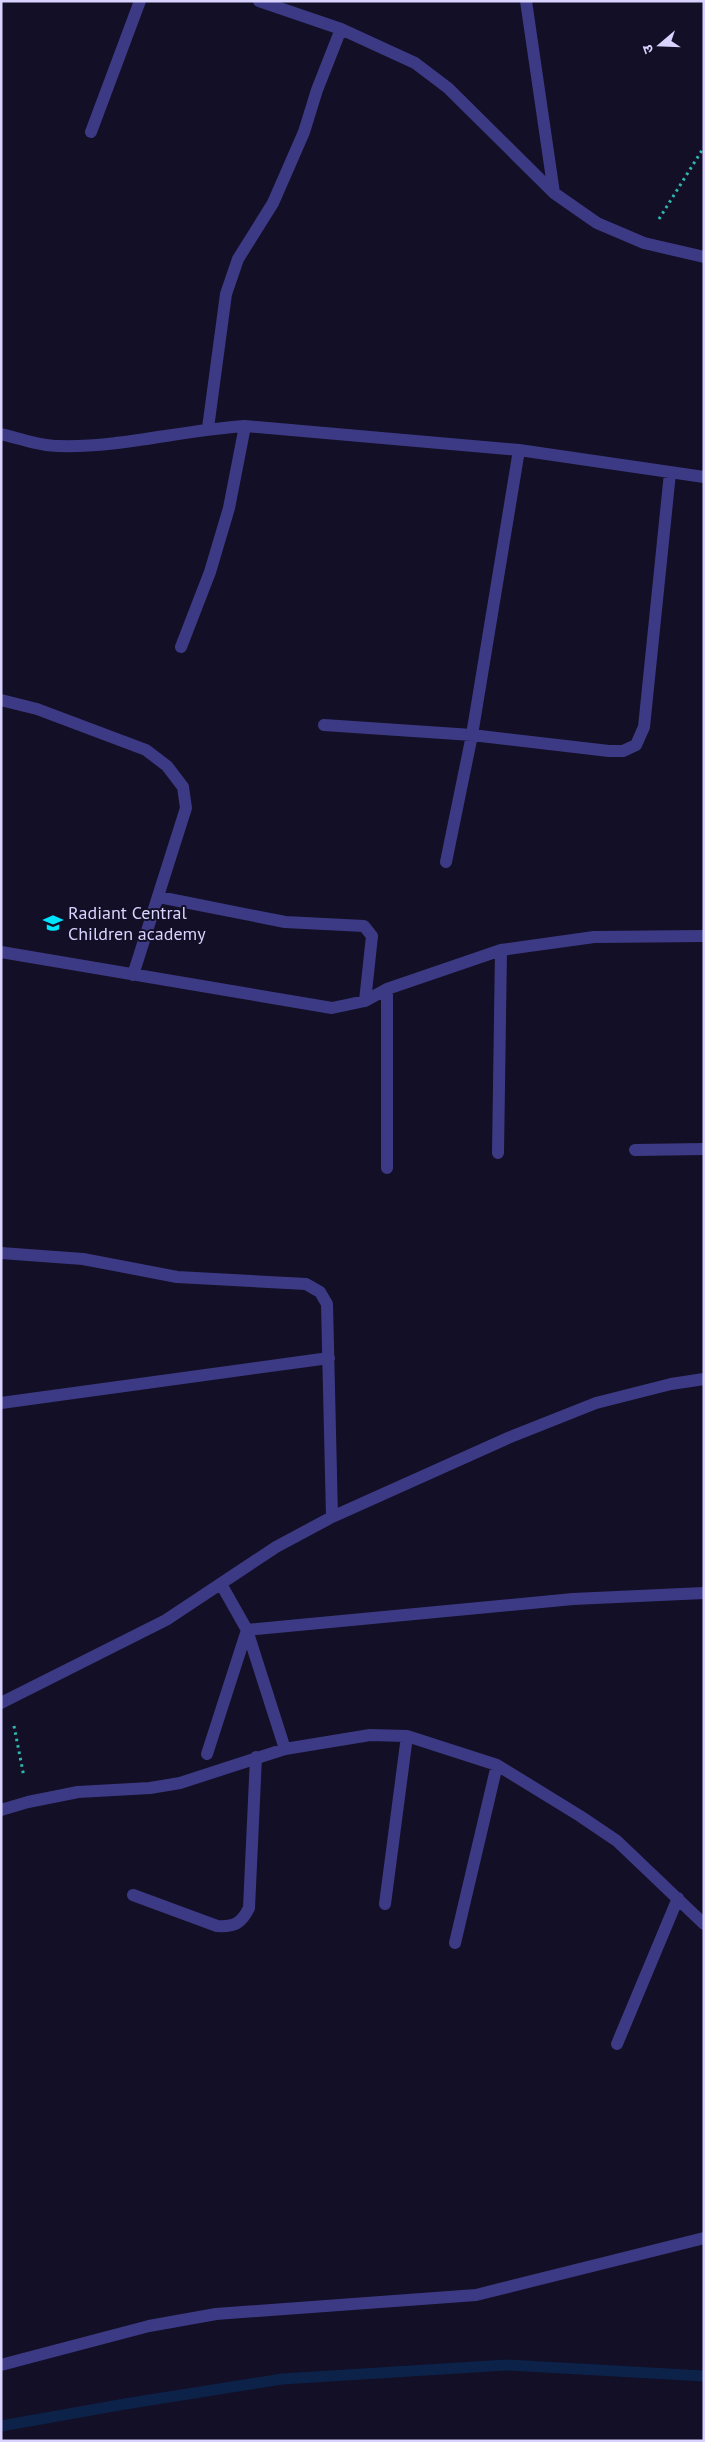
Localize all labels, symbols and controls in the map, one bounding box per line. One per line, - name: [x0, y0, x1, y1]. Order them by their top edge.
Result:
- north arrow: [635, 20, 685, 70]
- text: उ: [638, 42, 658, 56]
- place label: Radiant Central Children academy: [68, 901, 206, 945]
- school or university icon: Radiant Central Children academy: [42, 912, 64, 934]

